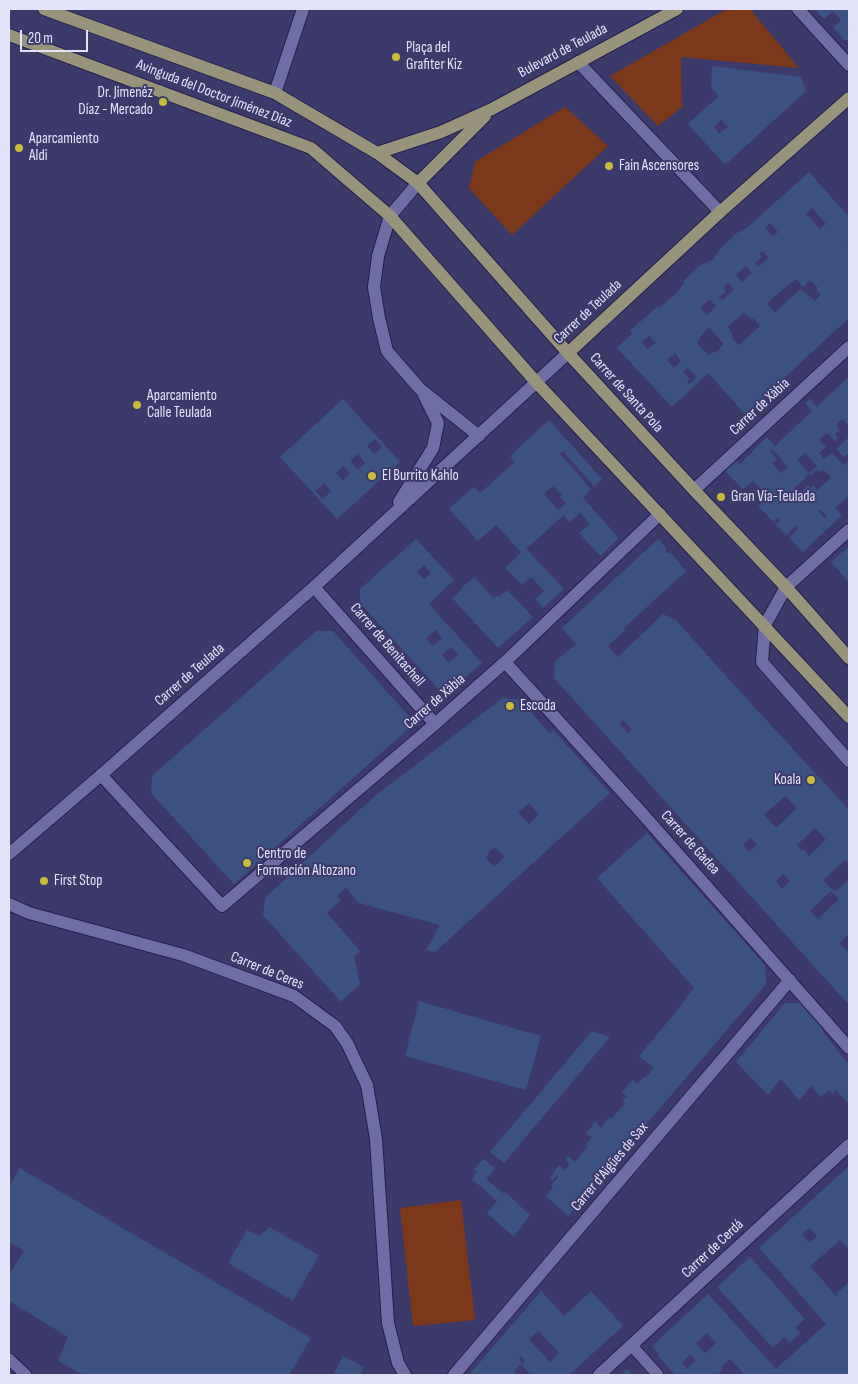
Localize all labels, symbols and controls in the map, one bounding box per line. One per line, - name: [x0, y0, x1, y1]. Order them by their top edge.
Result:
- scale bar: [22, 20, 90, 52]
- street label: Bulevard de Teulada: [515, 20, 611, 82]
- text: 20 m: [28, 29, 53, 48]
- place label: Plaça del Grafiter Kiz: [406, 39, 462, 74]
- marker: Plaça del Grafiter Kiz: [390, 51, 402, 63]
- street label: Avinguda del Doctor Jiménez Díaz: [134, 56, 294, 132]
- place label: Dr. Jimenéz Díaz - Mercado: [78, 84, 153, 119]
- marker: Dr. Jimenéz Díaz - Mercado: [157, 96, 169, 108]
- place label: Aparcamiento Aldi: [29, 130, 99, 165]
- marker: Aparcamiento Aldi: [13, 142, 25, 154]
- place label: Fain Ascensores: [619, 157, 699, 175]
- marker: Fain Ascensores: [603, 160, 615, 172]
- street label: Carrer de Teulada: [550, 276, 626, 348]
- street label: Carrer de Santa Pola: [586, 349, 666, 437]
- street label: Carrer de Xàbia: [726, 375, 794, 439]
- place label: Aparcamiento Calle Teulada: [147, 387, 217, 422]
- marker: Aparcamiento Calle Teulada: [131, 399, 143, 411]
- place label: El Burrito Kahlo: [382, 467, 459, 485]
- marker: El Burrito Kahlo: [366, 470, 378, 482]
- place label: Gran Vía-Teulada: [731, 488, 815, 506]
- marker: Gran Vía-Teulada: [715, 491, 727, 503]
- street label: Carrer de Benitachell: [346, 600, 428, 690]
- street label: Carrer de Teulada: [151, 640, 229, 710]
- street label: Carrer de Xàbia: [401, 670, 469, 734]
- place label: Escoda: [520, 697, 556, 715]
- marker: Escoda: [504, 700, 516, 712]
- place label: Koala: [774, 771, 801, 789]
- marker: Koala: [805, 774, 817, 786]
- street label: Carrer de Gadea: [657, 807, 723, 879]
- place label: Centro de Formación Altozano: [257, 845, 356, 880]
- marker: Centro de Formación Altozano: [241, 857, 253, 869]
- place label: First Stop: [54, 872, 102, 890]
- marker: First Stop: [38, 875, 50, 887]
- street label: Carrer de Ceres: [228, 948, 306, 994]
- street label: Carrer d'Aigües de Sax: [568, 1119, 652, 1215]
- street label: Carrer de Cerdá: [678, 1216, 748, 1282]

